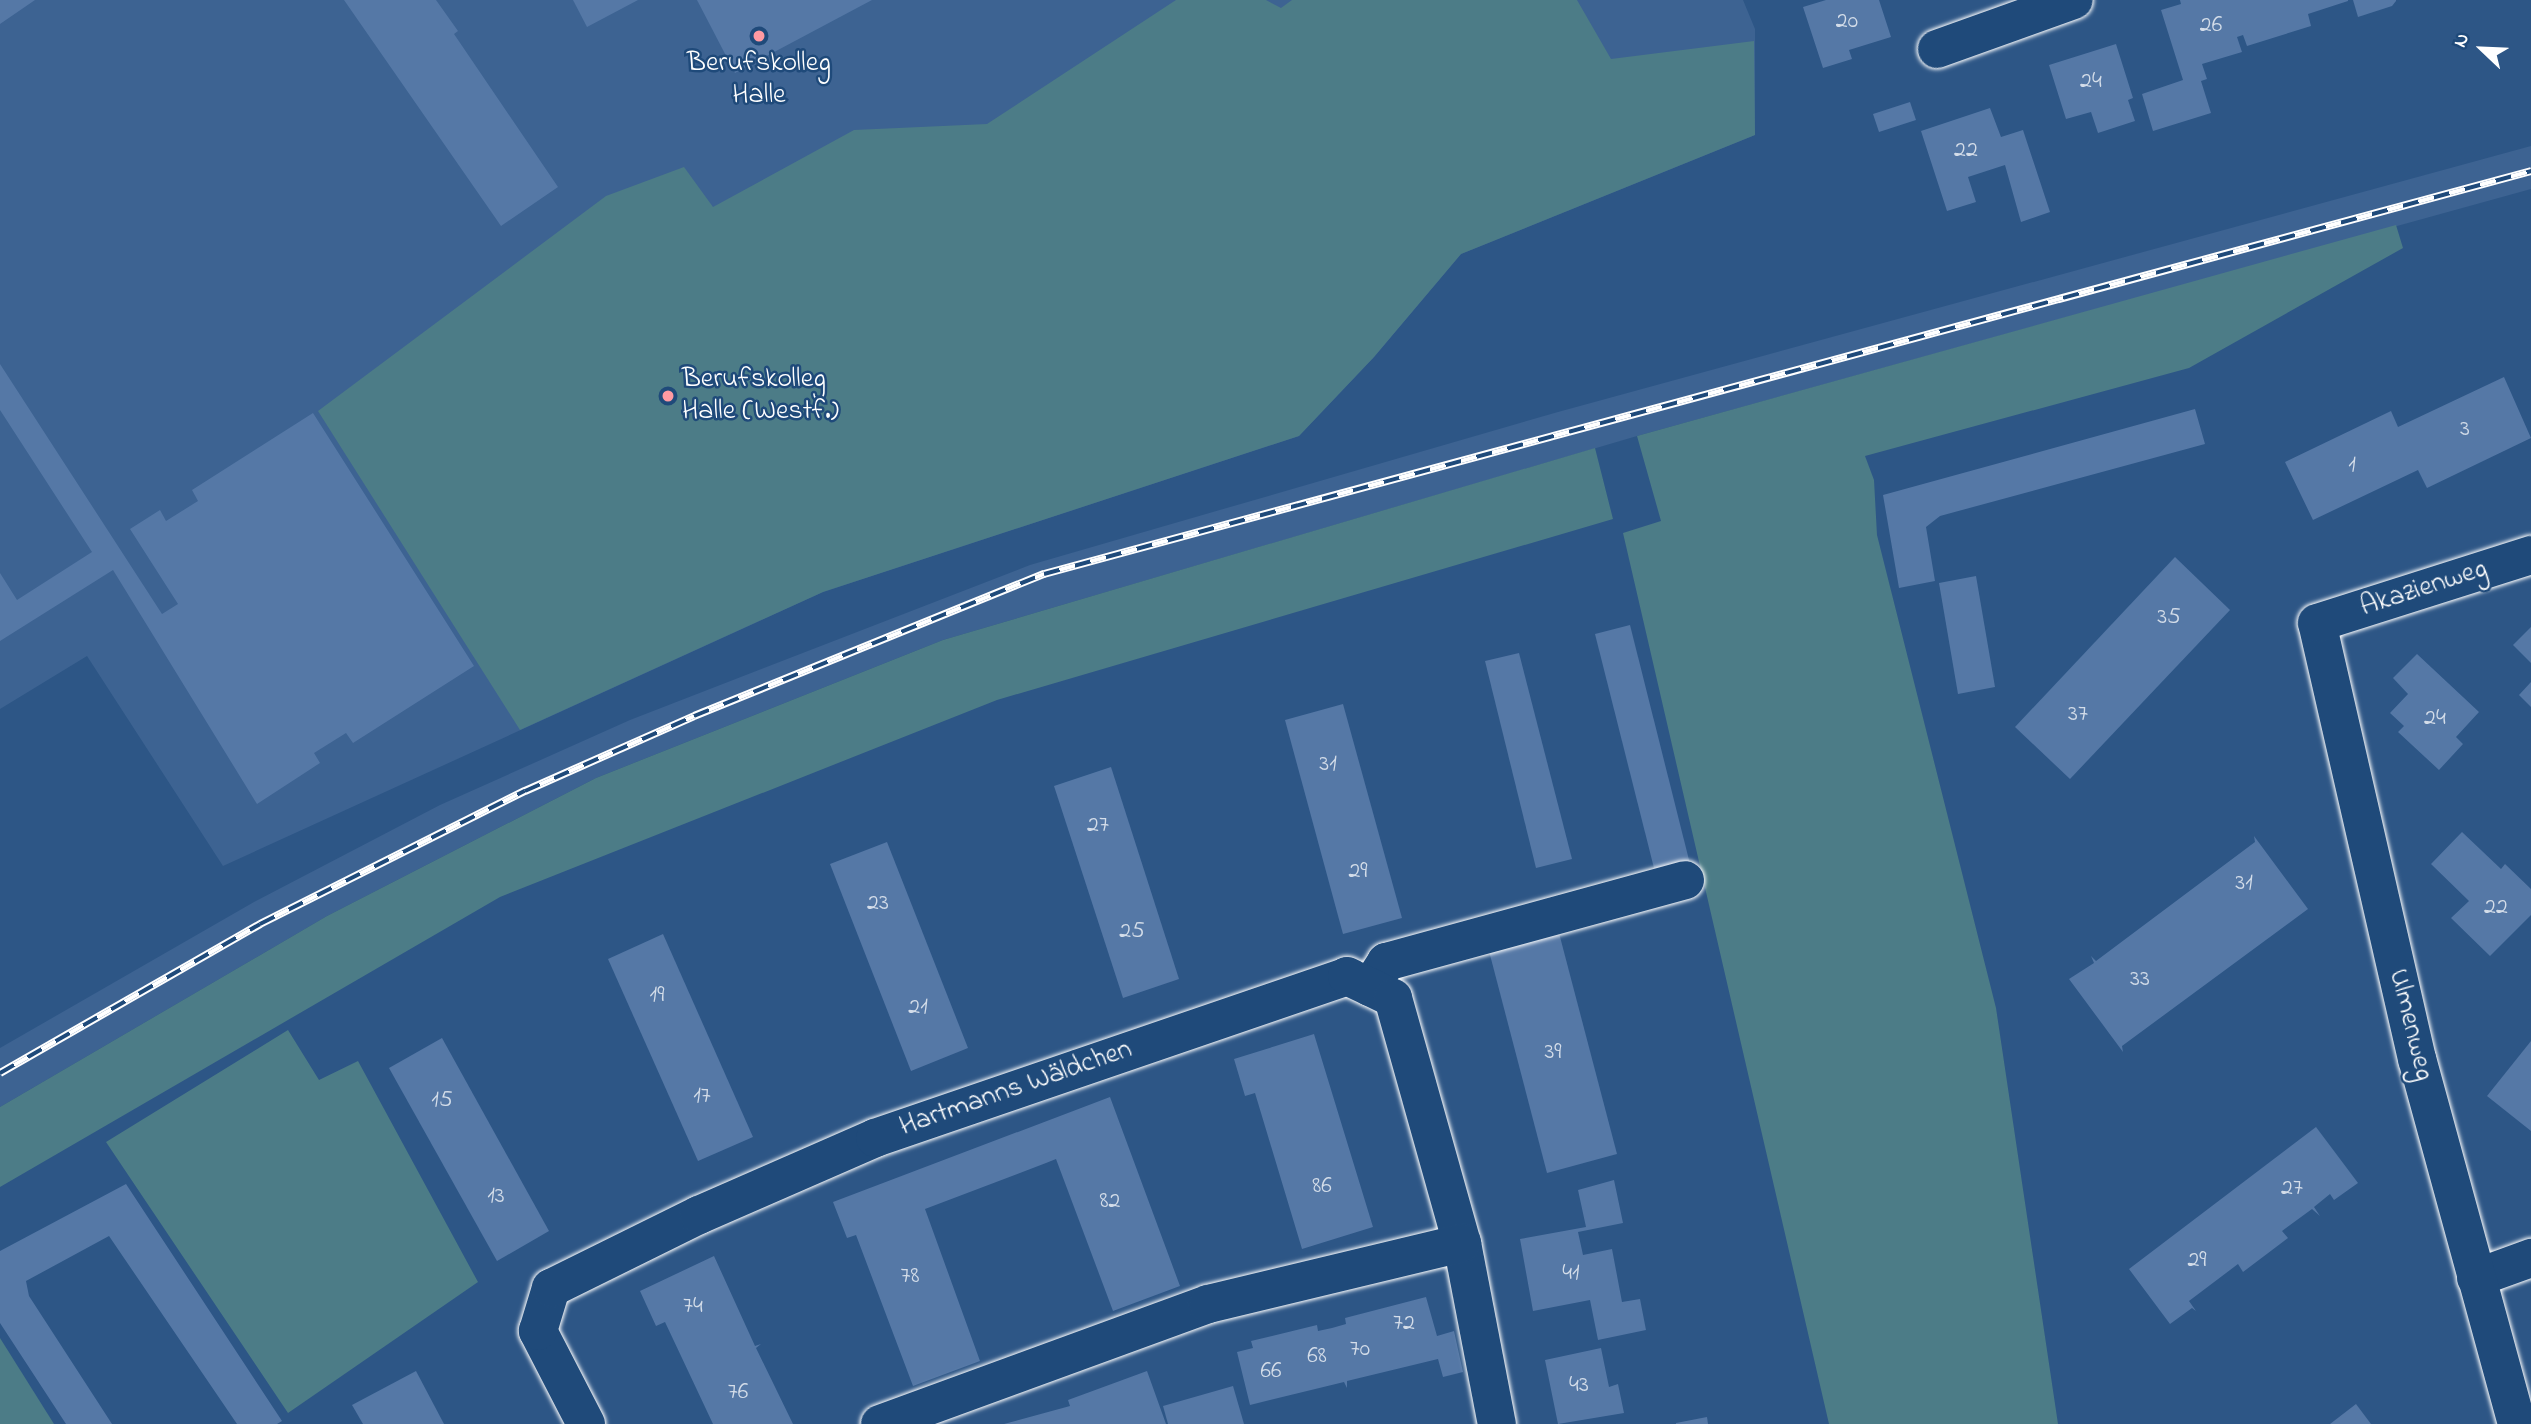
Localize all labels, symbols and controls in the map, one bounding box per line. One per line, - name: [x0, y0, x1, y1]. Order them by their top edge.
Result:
- house number: 20: [1836, 8, 1858, 36]
- house number: 26: [2200, 12, 2222, 40]
- north arrow: [2447, 14, 2517, 84]
- marker: Berufskolleg Halle: [751, 28, 767, 44]
- text: N: [2447, 29, 2477, 52]
- place label: Berufskolleg Halle: [687, 47, 831, 113]
- house number: 24: [2080, 68, 2102, 96]
- house number: 22: [1954, 137, 1978, 165]
- place label: Berufskolleg Halle (Westf.): [682, 363, 839, 429]
- marker: Berufskolleg Halle (Westf.): [660, 388, 676, 404]
- house number: 3: [2460, 416, 2470, 444]
- house number: 1: [2348, 452, 2356, 480]
- street label: Akazienweg: [2356, 553, 2492, 625]
- house number: 35: [2157, 604, 2181, 632]
- house number: 37: [2068, 701, 2088, 729]
- house number: 24: [2424, 705, 2446, 733]
- house number: 31: [1319, 751, 1337, 779]
- house number: 27: [1087, 812, 1109, 840]
- house number: 29: [1348, 858, 1368, 886]
- house number: 31: [2235, 870, 2253, 898]
- house number: 23: [867, 890, 889, 918]
- house number: 22: [2484, 894, 2508, 922]
- house number: 25: [1119, 918, 1145, 946]
- house number: 33: [2130, 966, 2150, 994]
- street label: Ulmenweg: [2380, 966, 2440, 1084]
- house number: 19: [650, 982, 664, 1010]
- house number: 21: [908, 994, 928, 1022]
- street label: Hartmanns Wäldchen: [895, 1033, 1137, 1145]
- house number: 39: [1544, 1039, 1562, 1067]
- house number: 17: [693, 1083, 711, 1111]
- house number: 15: [431, 1087, 453, 1115]
- house number: 86: [1312, 1173, 1332, 1201]
- house number: 27: [2281, 1175, 2303, 1203]
- house number: 13: [487, 1183, 505, 1211]
- house number: 82: [1100, 1188, 1120, 1216]
- house number: 29: [2187, 1247, 2207, 1275]
- house number: 41: [1562, 1260, 1580, 1288]
- house number: 78: [901, 1263, 919, 1291]
- house number: 74: [683, 1293, 703, 1321]
- house number: 72: [1393, 1310, 1415, 1338]
- house number: 70: [1350, 1336, 1370, 1364]
- house number: 68: [1307, 1343, 1327, 1371]
- house number: 66: [1260, 1358, 1282, 1386]
- house number: 43: [1569, 1372, 1589, 1400]
- house number: 76: [728, 1379, 748, 1407]

